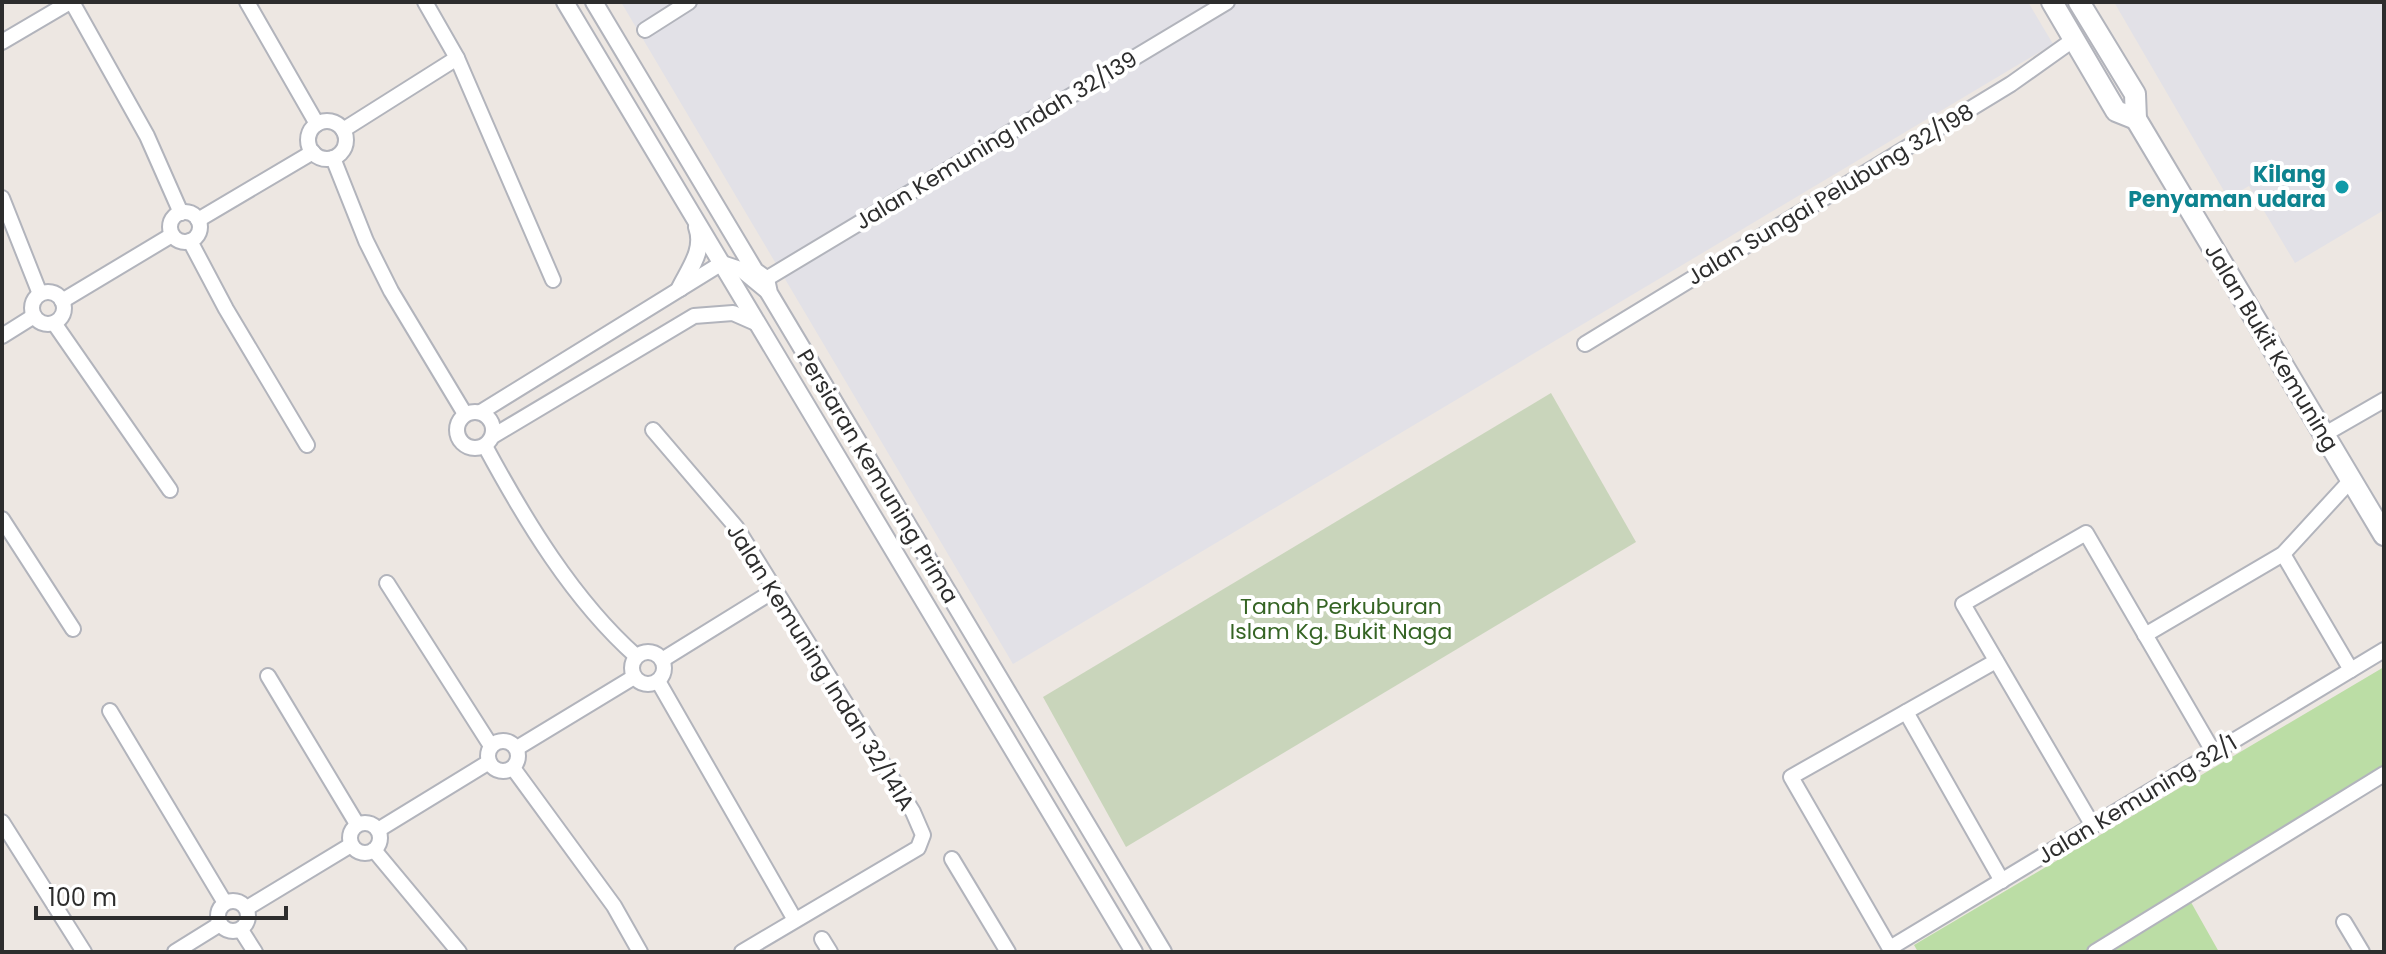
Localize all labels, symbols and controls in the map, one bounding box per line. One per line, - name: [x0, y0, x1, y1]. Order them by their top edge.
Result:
- street label: Jalan Kemuning Indah 32/139: [850, 44, 1143, 237]
- street label: Jalan Sungai Pelubung 32/198: [1681, 96, 1979, 293]
- place label: Kilang Penyaman udara: [2128, 159, 2326, 215]
- marker: Kilang Penyaman udara: [2333, 178, 2351, 196]
- street label: Jalan Bukit Kemuning: [2197, 238, 2346, 457]
- street label: Persiaran Kemuning Prima: [789, 343, 966, 609]
- street label: Jalan Kemuning Indah 32/141A: [719, 518, 922, 817]
- park label: Tanah Perkuburan Islam Kg. Bukit Naga: [1230, 591, 1452, 647]
- street label: Jalan Kemuning 32/1: [2032, 727, 2243, 871]
- scale bar: [36, 870, 286, 920]
- text: 100 m: [48, 881, 117, 914]

